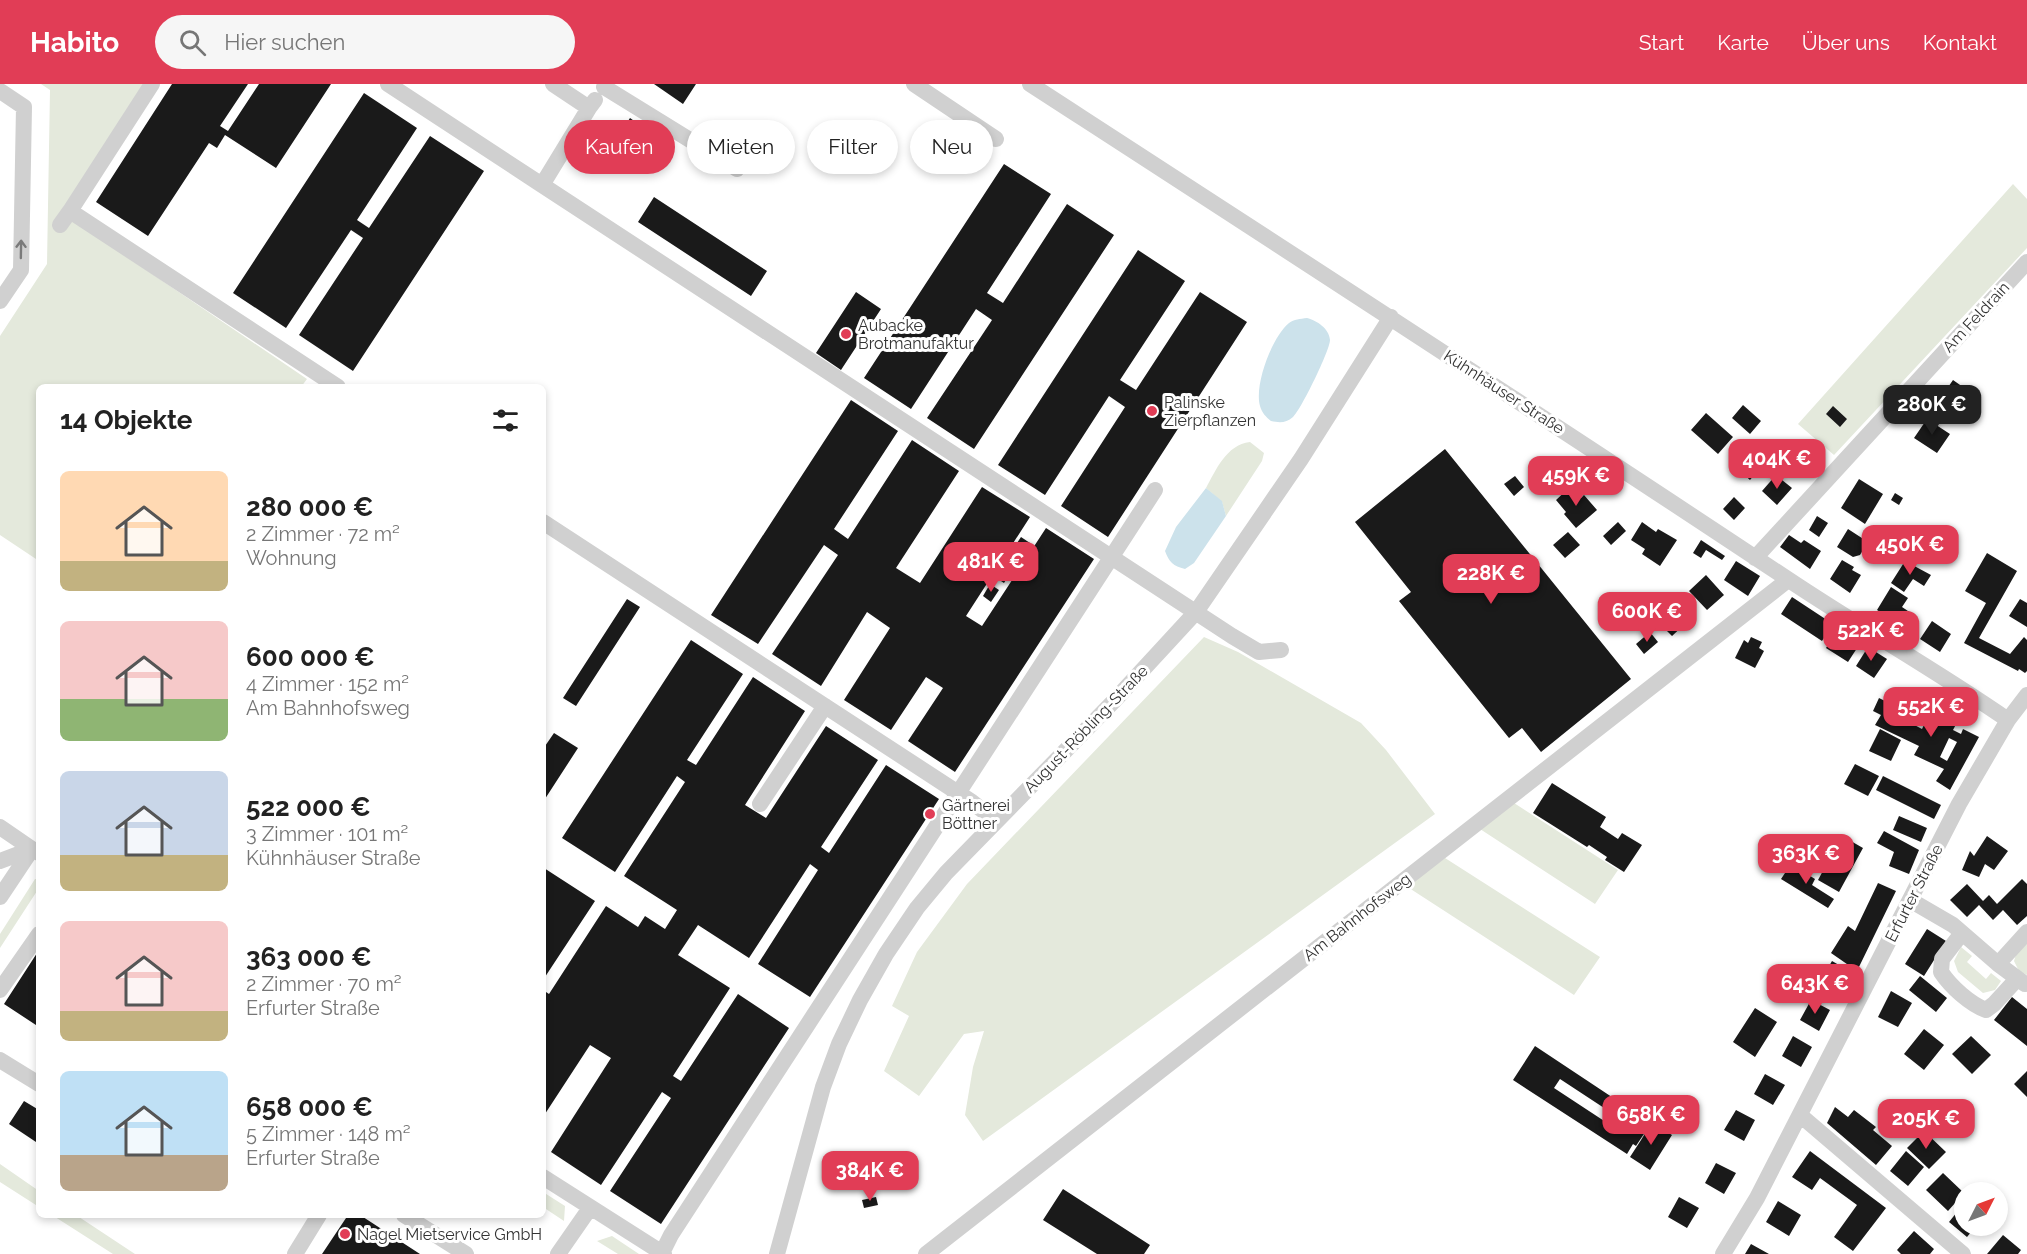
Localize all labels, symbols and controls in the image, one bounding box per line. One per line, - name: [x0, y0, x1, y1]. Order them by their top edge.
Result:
- search box: [155, 15, 575, 69]
- text: Habito: [30, 26, 119, 59]
- icon: search: [176, 26, 209, 59]
- text: Hier suchen: [224, 29, 345, 55]
- text: Start: [1639, 30, 1684, 55]
- text: Karte: [1717, 30, 1769, 55]
- text: Über uns: [1802, 30, 1890, 55]
- text: Kontakt: [1923, 30, 1997, 55]
- chip: Kaufen: [564, 120, 675, 174]
- chip: Mieten: [687, 120, 795, 174]
- chip: Filter: [807, 120, 898, 174]
- chip: Neu: [910, 120, 993, 174]
- one-way arrow: [16, 240, 27, 260]
- street label: Am Feldrain: [1939, 278, 2013, 356]
- place label: Aubacke Brotmanufaktur: [858, 316, 974, 353]
- marker: Aubacke Brotmanufaktur: [839, 327, 853, 341]
- street label: Kühnhäuser Straße: [1440, 346, 1568, 438]
- pin: 280K €: [1883, 385, 1981, 436]
- text: 280K €: [1897, 392, 1967, 416]
- place label: Palinske Zierpflanzen: [1164, 393, 1256, 430]
- icon: filters: [489, 404, 522, 437]
- marker: Palinske Zierpflanzen: [1145, 404, 1159, 418]
- text: 14 Objekte: [60, 405, 192, 435]
- pin: 404K €: [1728, 439, 1826, 490]
- text: 404K €: [1742, 446, 1812, 470]
- pin: 459K €: [1527, 456, 1625, 507]
- text: 459K €: [1542, 463, 1610, 487]
- text: 280 000 €: [246, 492, 373, 522]
- icon: home: [108, 495, 180, 567]
- text: 2 Zimmer · 72 m²: [246, 522, 400, 546]
- pin: 450K €: [1861, 525, 1959, 576]
- text: 450K €: [1876, 532, 1944, 556]
- pin: 481K €: [942, 542, 1040, 593]
- text: Wohnung: [246, 546, 337, 570]
- text: 481K €: [957, 549, 1025, 573]
- pin: 228K €: [1442, 554, 1540, 605]
- text: 228K €: [1457, 561, 1525, 585]
- pin: 600K €: [1598, 592, 1696, 643]
- text: 600K €: [1612, 599, 1682, 623]
- pin: 522K €: [1822, 611, 1920, 662]
- text: 522K €: [1837, 618, 1905, 642]
- text: 600 000 €: [246, 642, 375, 672]
- icon: home: [108, 645, 180, 717]
- street label: August-Röbling-Straße: [1020, 661, 1152, 797]
- text: 4 Zimmer · 152 m²: [246, 672, 409, 696]
- pin: 552K €: [1882, 687, 1980, 738]
- text: 552K €: [1897, 694, 1965, 718]
- text: Am Bahnhofsweg: [246, 696, 410, 720]
- text: 522 000 €: [246, 792, 371, 822]
- icon: home: [108, 795, 180, 867]
- place label: Gärtnerei Böttner: [942, 796, 1010, 833]
- marker: Gärtnerei Böttner: [923, 807, 937, 821]
- text: 3 Zimmer · 101 m²: [246, 822, 408, 846]
- pin: 363K €: [1757, 834, 1855, 885]
- text: 363K €: [1772, 841, 1840, 865]
- street label: Erfurter Straße: [1881, 841, 1947, 945]
- text: Kühnhäuser Straße: [246, 846, 421, 870]
- street label: Am Bahnhofsweg: [1299, 869, 1415, 965]
- text: 363 000 €: [246, 942, 372, 972]
- icon: home: [108, 945, 180, 1017]
- pin: 643K €: [1766, 964, 1864, 1015]
- text: 643K €: [1781, 971, 1849, 995]
- text: 2 Zimmer · 70 m²: [246, 972, 402, 996]
- text: Erfurter Straße: [246, 996, 380, 1020]
- text: 658 000 €: [246, 1092, 373, 1122]
- icon: home: [108, 1095, 180, 1167]
- pin: 658K €: [1602, 1095, 1700, 1146]
- pin: 205K €: [1877, 1099, 1975, 1150]
- text: 658K €: [1616, 1102, 1686, 1126]
- text: 205K €: [1892, 1106, 1960, 1130]
- text: 5 Zimmer · 148 m²: [246, 1122, 411, 1146]
- text: Erfurter Straße: [246, 1146, 380, 1170]
- pin: 384K €: [821, 1151, 919, 1202]
- text: 384K €: [836, 1158, 904, 1182]
- north arrow: [1954, 1182, 2008, 1236]
- map controls: [1954, 1182, 2008, 1236]
- place label: Nagel Mietservice GmbH: [357, 1225, 542, 1244]
- marker: Nagel Mietservice GmbH: [338, 1227, 352, 1241]

